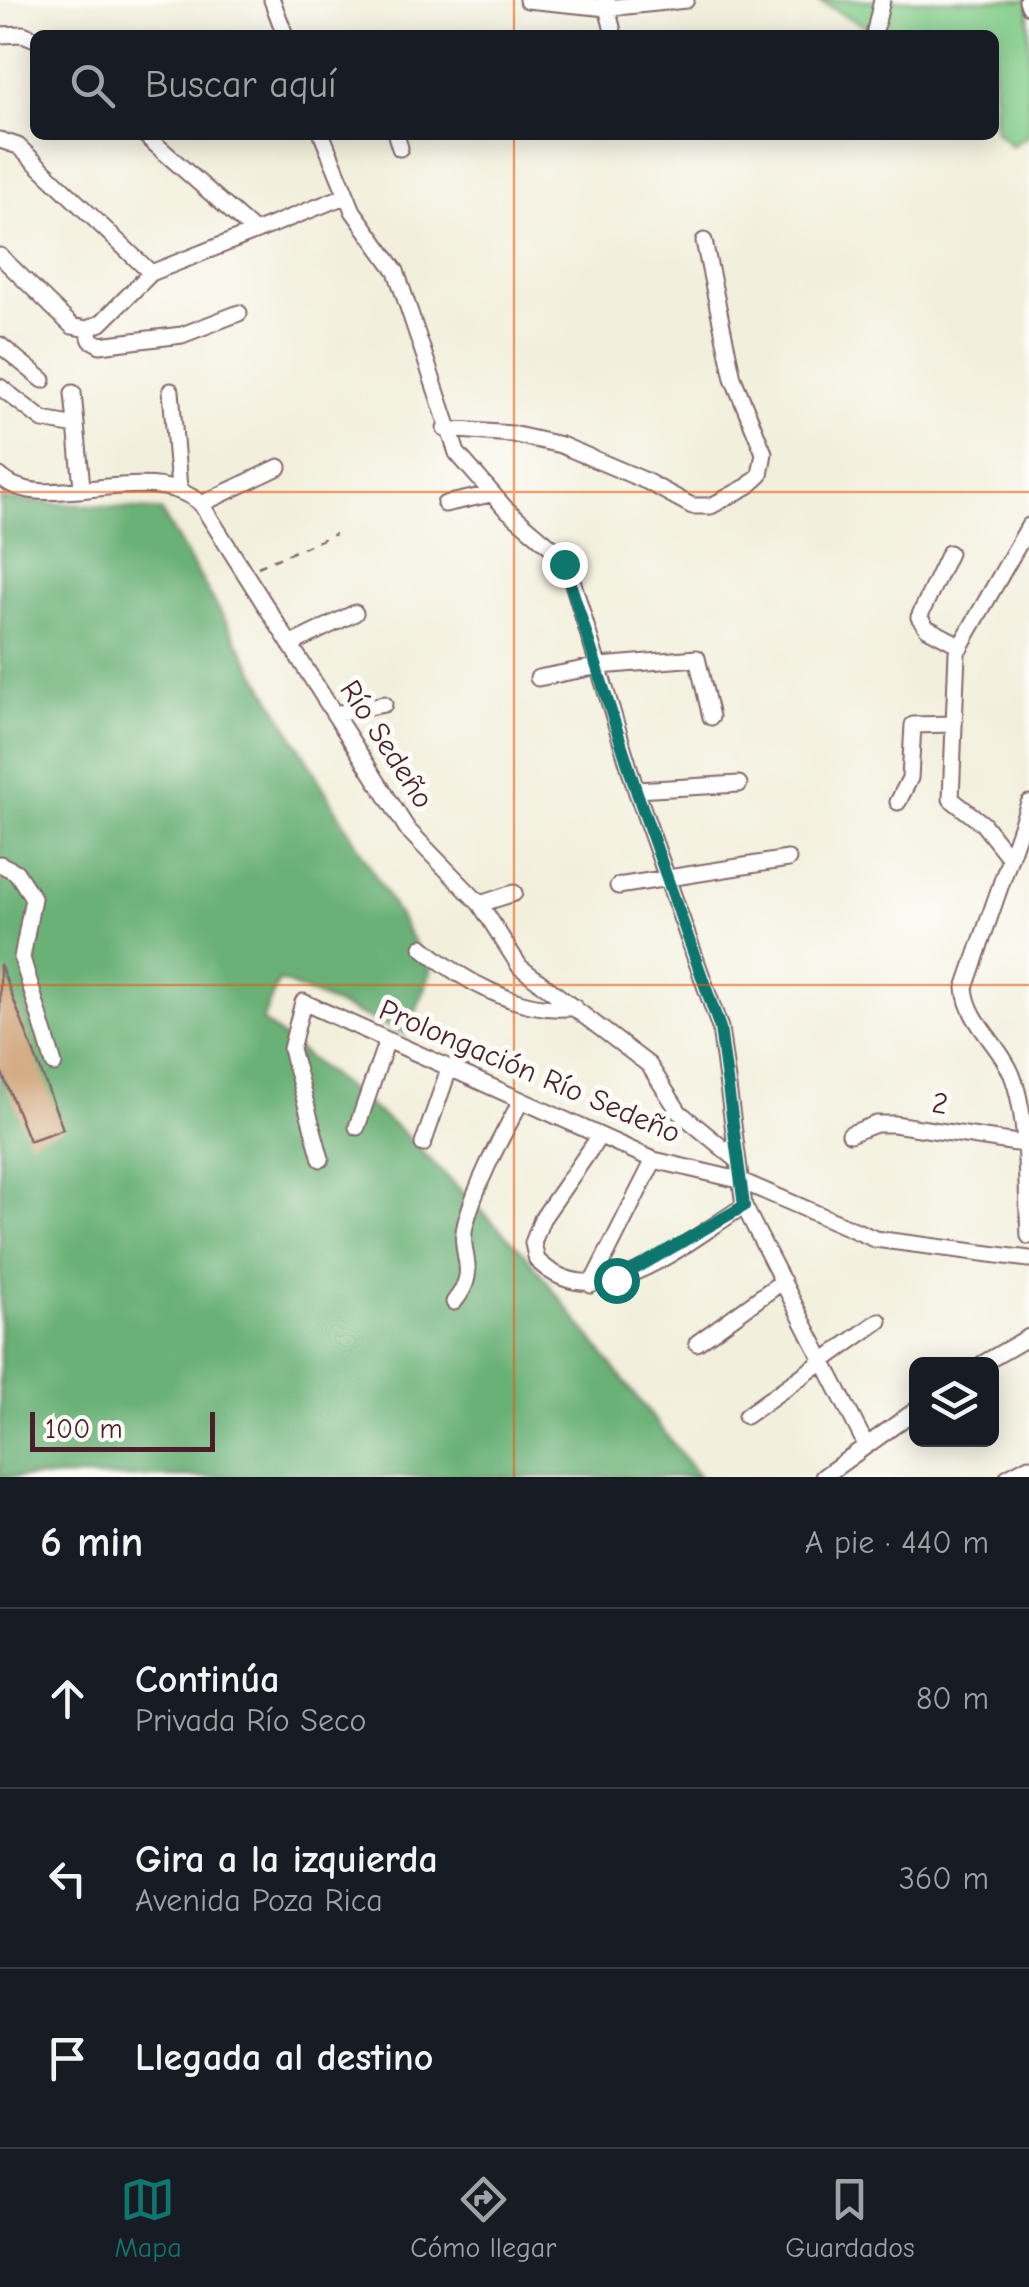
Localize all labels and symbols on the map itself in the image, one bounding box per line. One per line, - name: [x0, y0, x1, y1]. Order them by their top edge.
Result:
- route end: [542, 542, 588, 588]
- street label: Río Sedeño: [332, 674, 441, 815]
- street label: Prolongación Río Sedeño: [374, 992, 686, 1151]
- street label: 2: [929, 1085, 950, 1122]
- route start: [594, 1258, 640, 1304]
- scale bar: [30, 1407, 215, 1452]

